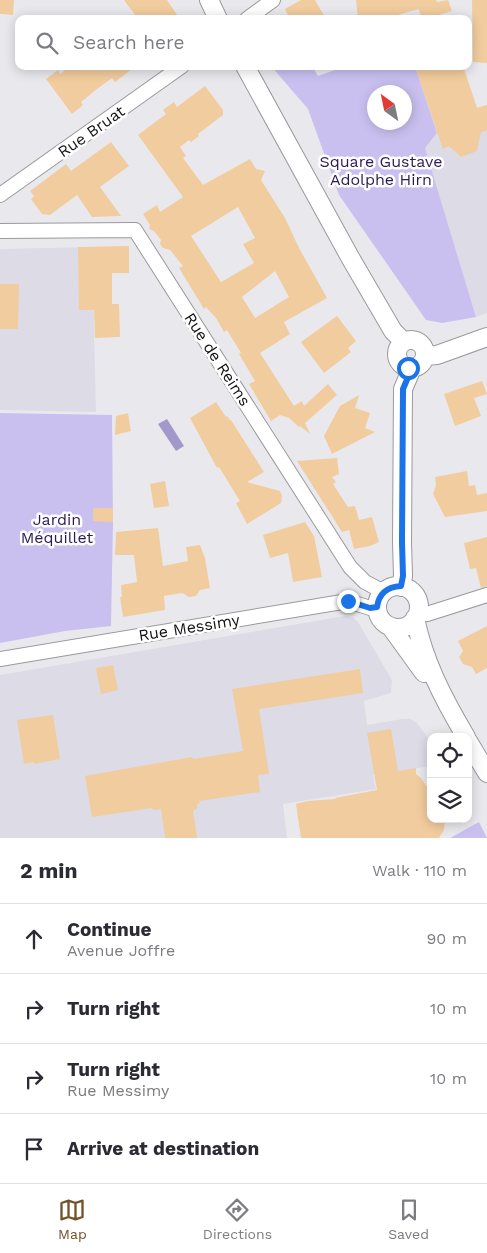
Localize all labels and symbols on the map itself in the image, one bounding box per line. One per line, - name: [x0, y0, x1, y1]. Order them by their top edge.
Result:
- north arrow: [367, 85, 412, 130]
- street label: Rue Bruat: [54, 101, 129, 161]
- park label: Square Gustave Adolphe Hirn: [319, 152, 443, 189]
- street label: Rue de Reims: [180, 309, 255, 409]
- route start: [397, 357, 420, 380]
- park label: Jardin Méquillet: [21, 510, 94, 547]
- route end: [337, 590, 360, 613]
- street label: Rue Messimy: [137, 610, 242, 645]

